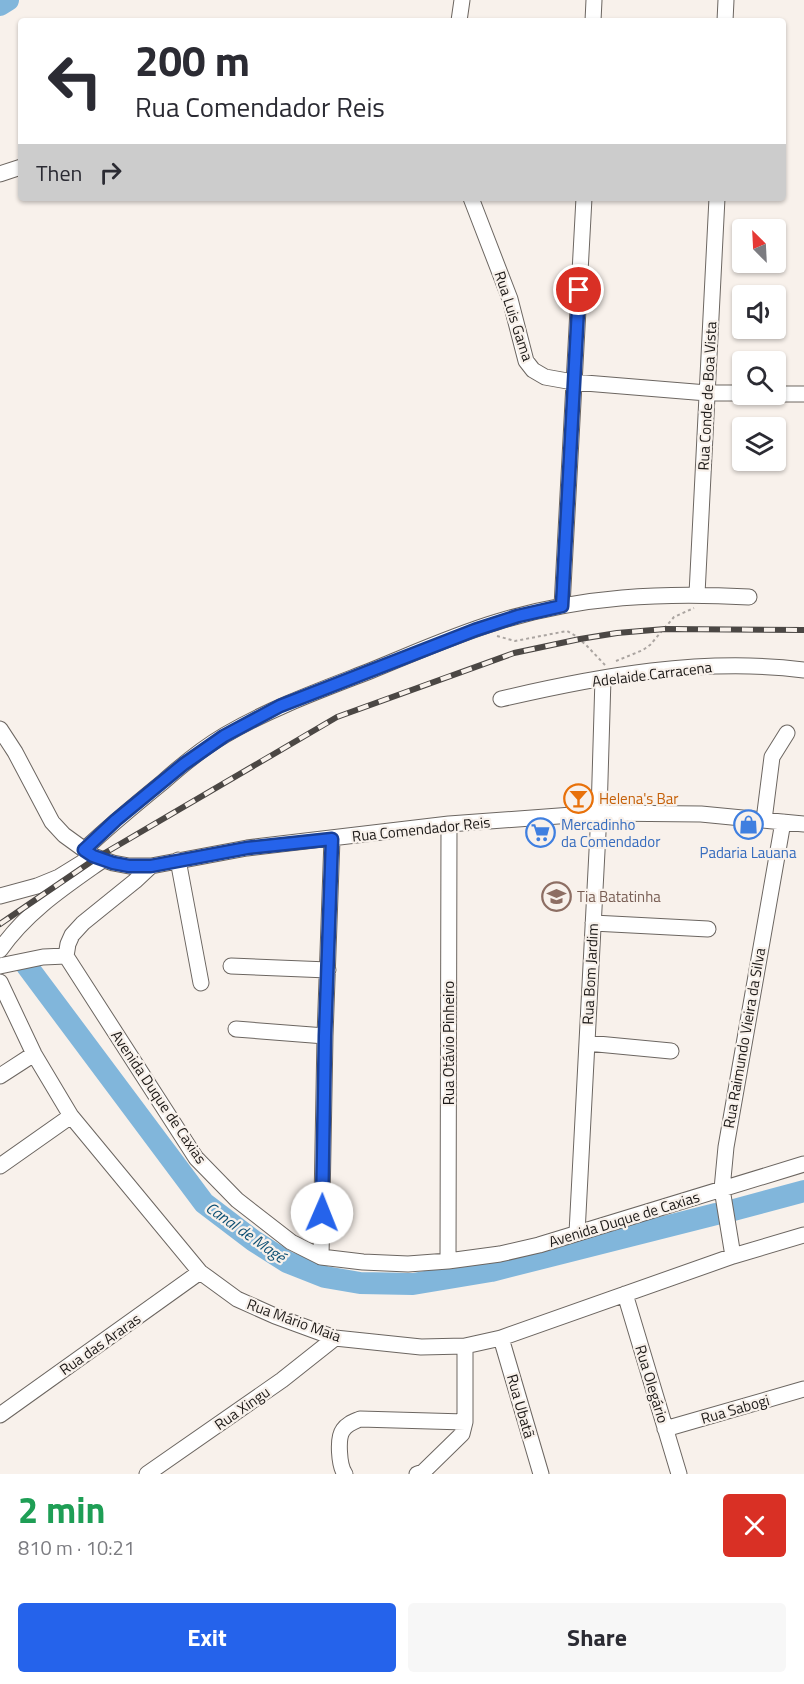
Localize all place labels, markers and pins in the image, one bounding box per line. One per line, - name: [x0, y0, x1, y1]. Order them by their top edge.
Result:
- pin: [553, 264, 604, 315]
- bar icon: Helena's Bar: [562, 782, 594, 814]
- place label: Helena's Bar: [599, 787, 678, 810]
- shop icon: Padaria Lauana: [732, 809, 764, 841]
- place label: Mercadinho da Comendador: [561, 813, 660, 853]
- supermarket icon: Mercadinho da Comendador: [524, 817, 556, 849]
- place label: Padaria Lauana: [700, 841, 797, 864]
- school or university icon: Tia Batatinha: [540, 880, 572, 912]
- place label: Tia Batatinha: [577, 885, 661, 908]

